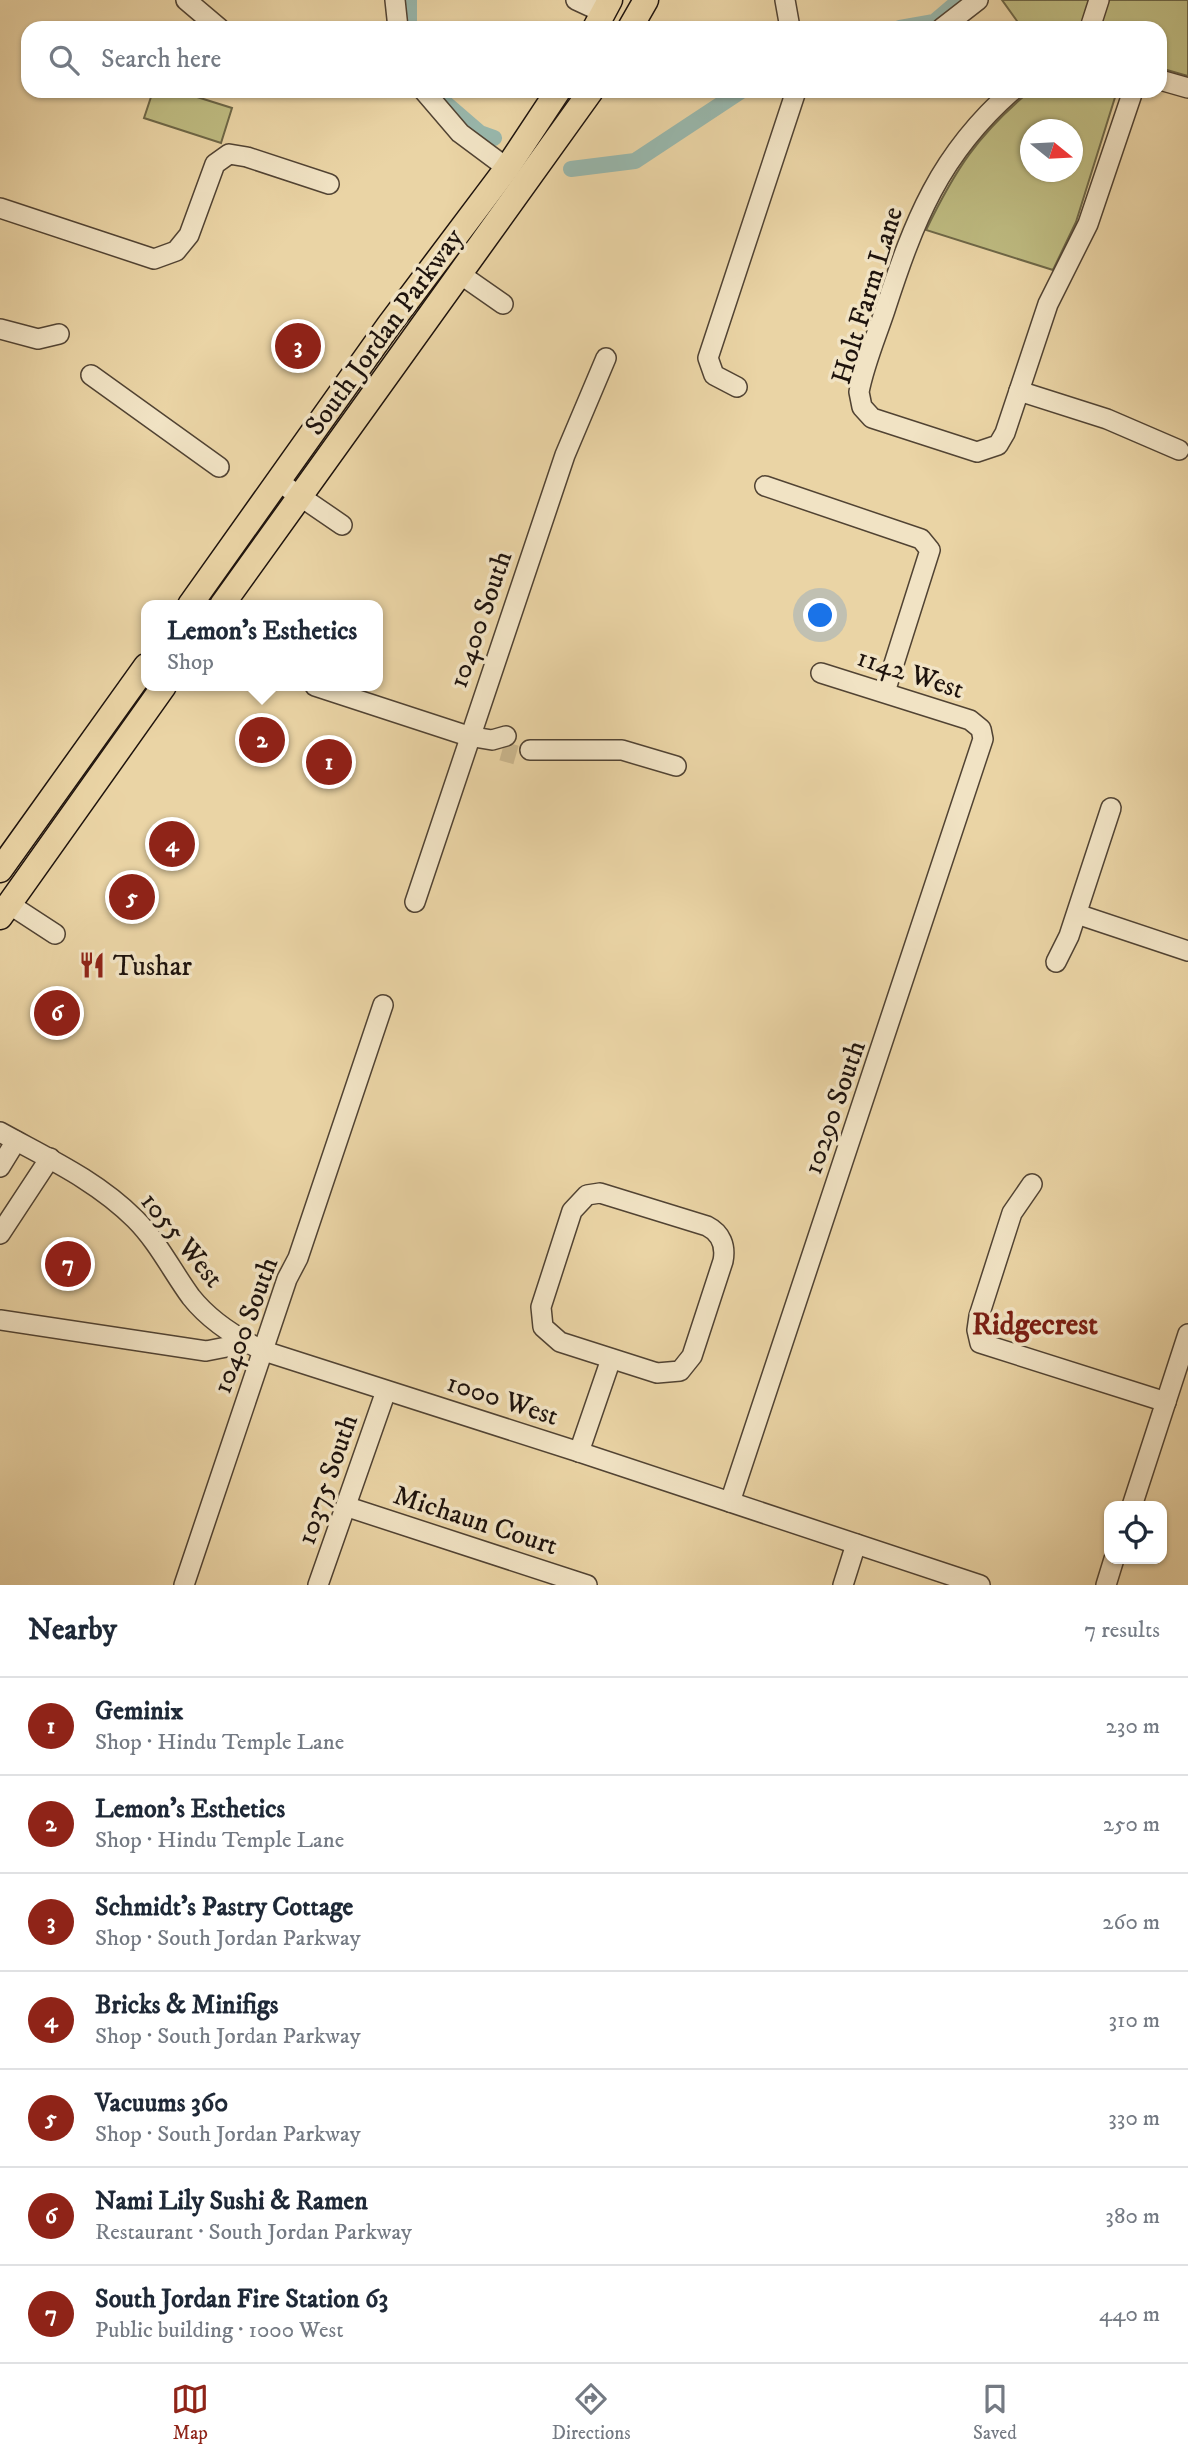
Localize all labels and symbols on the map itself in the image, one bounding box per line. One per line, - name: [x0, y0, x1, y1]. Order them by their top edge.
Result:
- north arrow: [1020, 119, 1083, 182]
- street label: Holt Farm Lane: [824, 202, 911, 388]
- street label: South Jordan Parkway: [297, 221, 472, 442]
- pin: 3: [275, 320, 321, 372]
- street label: 10400 South: [441, 546, 520, 693]
- your location: [803, 598, 837, 632]
- street label: 1142 West: [853, 640, 969, 707]
- pin: 2: [239, 714, 285, 766]
- pin: 1: [306, 736, 352, 788]
- pin: 4: [149, 818, 195, 870]
- pin: 5: [109, 871, 155, 923]
- place label: Tushar: [113, 949, 193, 984]
- restaurant icon: Tushar: [77, 950, 107, 980]
- pin: 6: [34, 987, 80, 1039]
- street label: 10290 South: [795, 1036, 874, 1179]
- street label: 1055 West: [133, 1185, 231, 1295]
- pin: 7: [45, 1238, 91, 1290]
- street label: 10400 South: [205, 1252, 286, 1399]
- district label: Ridgecrest: [972, 1307, 1098, 1344]
- street label: 1000 West: [442, 1365, 563, 1434]
- street label: 10375 South: [289, 1409, 366, 1549]
- street label: Michaun Court: [389, 1477, 562, 1563]

